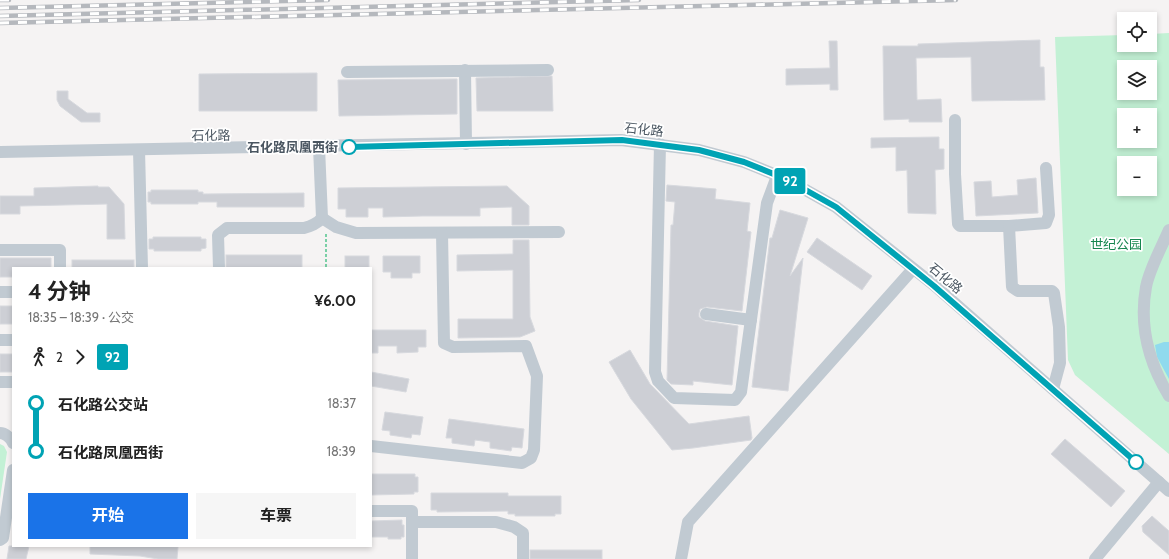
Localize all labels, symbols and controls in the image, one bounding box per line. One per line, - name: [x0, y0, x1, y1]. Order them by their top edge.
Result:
- map controls: [1117, 12, 1157, 196]
- button: locate: [1117, 12, 1157, 52]
- button: layers: [1117, 60, 1157, 100]
- button: +: [1117, 108, 1157, 148]
- street label: 石化路: [624, 119, 664, 139]
- street label: 石化路: [191, 127, 231, 143]
- place label: 石化路凤凰西街: [247, 139, 338, 155]
- marker: 石化路凤凰西街: [341, 139, 357, 155]
- button: −: [1117, 156, 1157, 196]
- line badge: 92: [772, 168, 808, 194]
- text: 92: [782, 172, 798, 190]
- park label: 世纪公园: [1090, 236, 1142, 252]
- street label: 石化路: [926, 259, 966, 297]
- text: 4 分钟: [28, 278, 91, 305]
- text: ¥6.00: [314, 292, 356, 310]
- text: 18:35 – 18:39 · 公交: [28, 309, 134, 325]
- icon: walk: [28, 346, 50, 368]
- icon: forward: [69, 346, 91, 368]
- text: 92: [105, 348, 120, 366]
- text: 2: [56, 349, 63, 365]
- text: 18:37: [328, 395, 356, 411]
- text: 石化路公交站: [58, 396, 148, 414]
- text: 18:39: [327, 443, 356, 459]
- text: 石化路凤凰西街: [58, 444, 163, 462]
- unlabelled marker: [1128, 454, 1144, 470]
- button: 开始: [28, 493, 188, 539]
- button: 车票: [196, 493, 356, 539]

